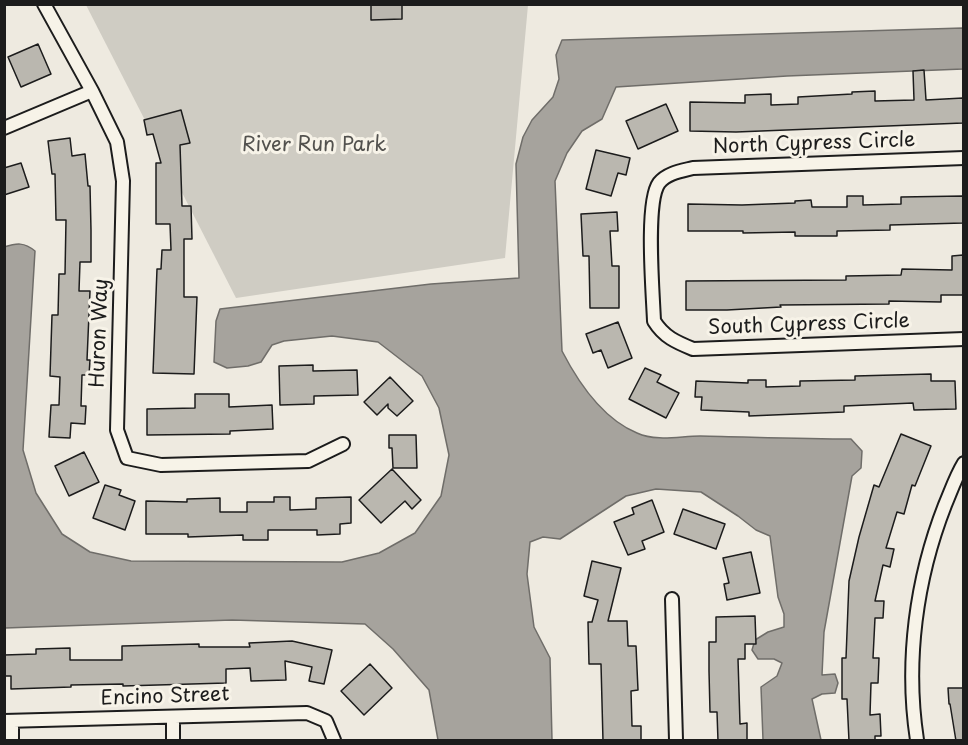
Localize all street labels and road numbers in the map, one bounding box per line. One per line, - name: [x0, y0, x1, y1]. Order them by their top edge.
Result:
- street label: North Cypress Circle: [712, 128, 916, 160]
- street label: Huron Way: [86, 278, 114, 388]
- street label: South Cypress Circle: [708, 309, 910, 341]
- street label: Encino Street: [100, 683, 230, 711]

